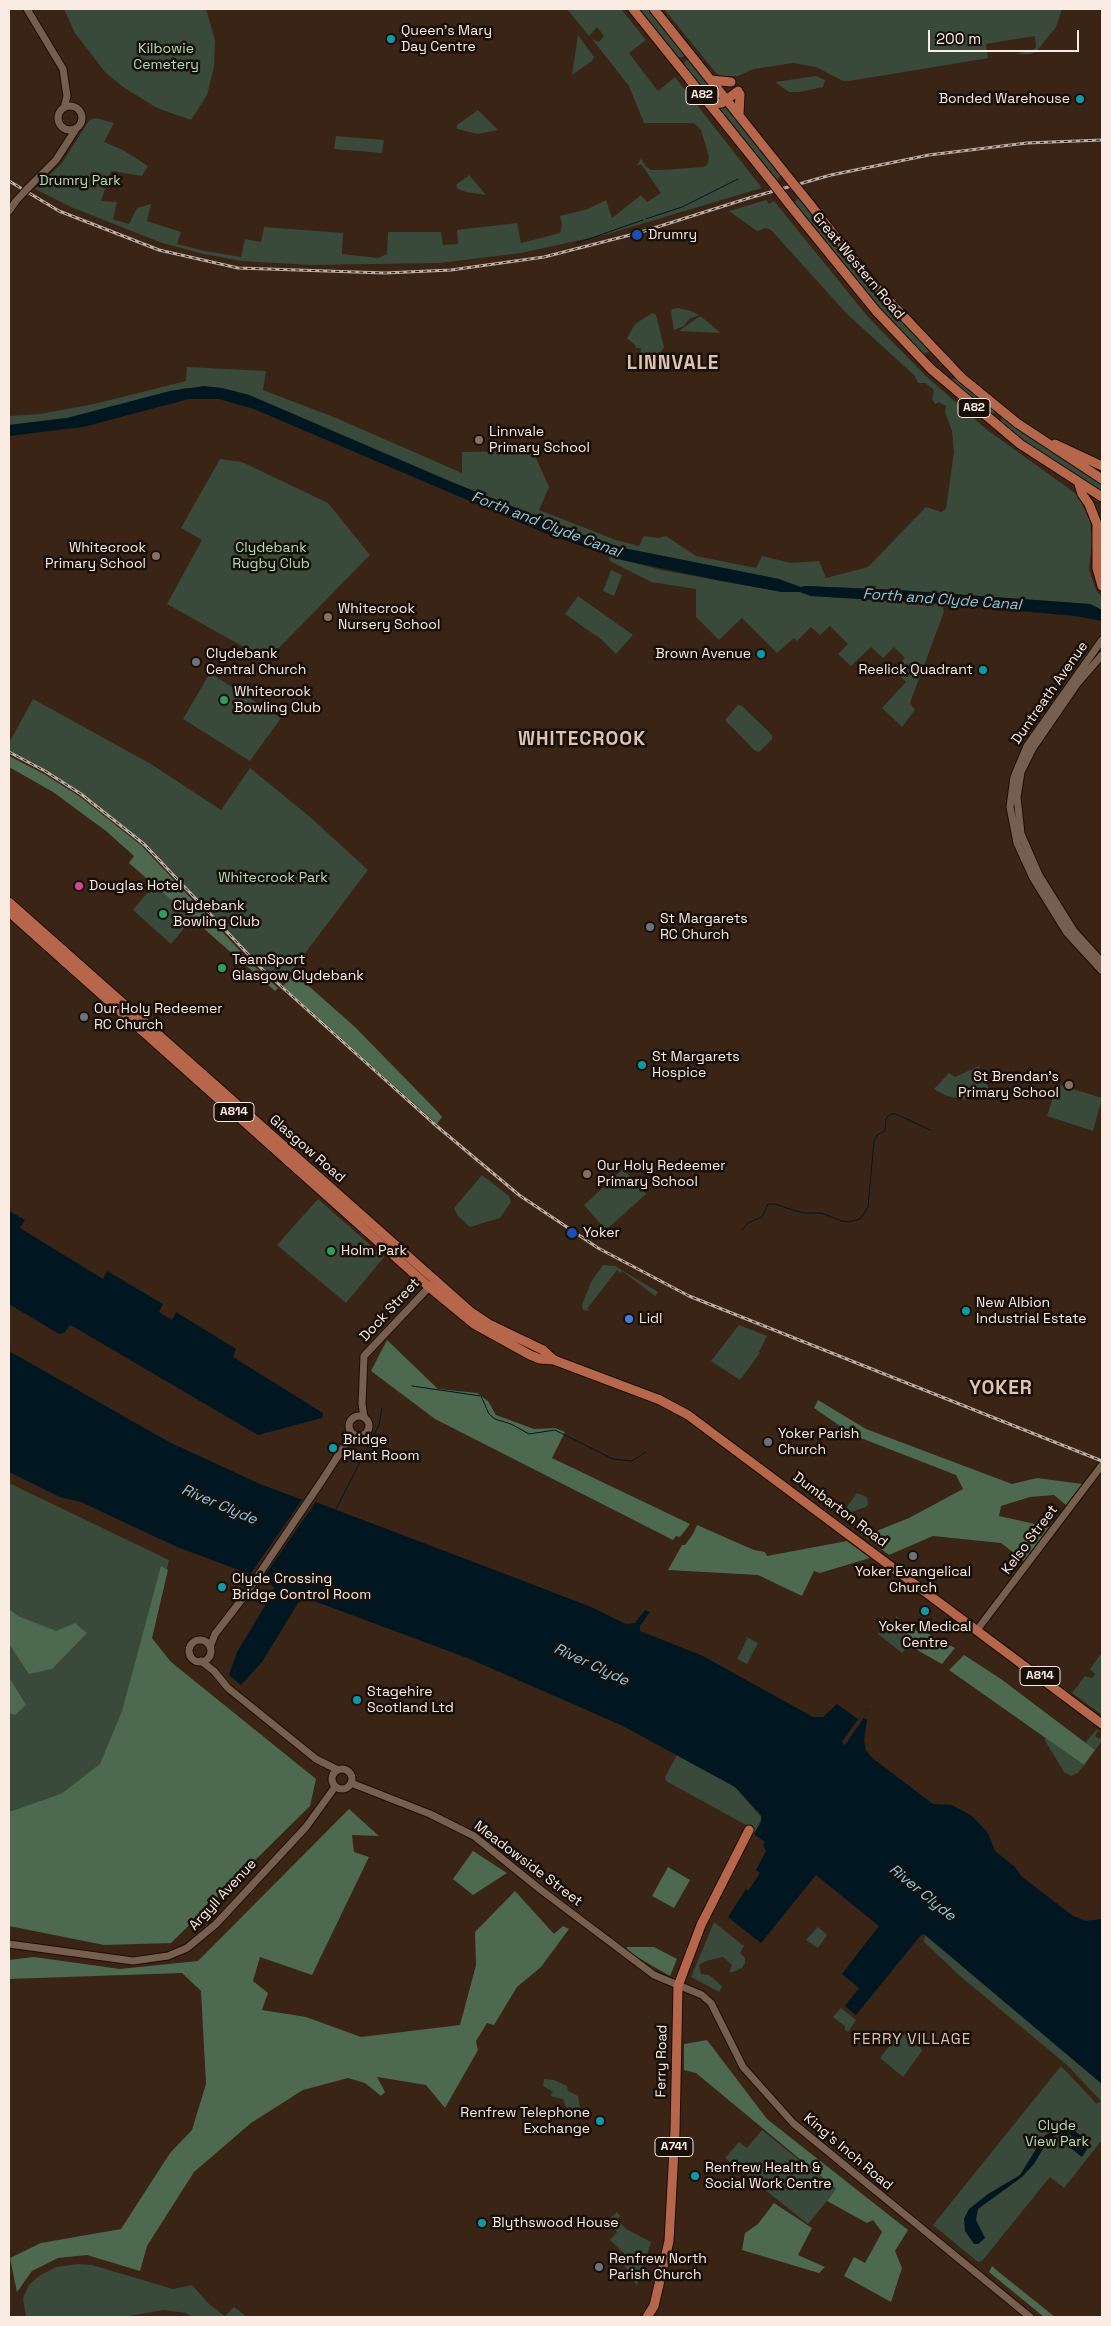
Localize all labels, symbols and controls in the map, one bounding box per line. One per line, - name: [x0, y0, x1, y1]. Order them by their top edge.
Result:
- scale bar: [931, 20, 1082, 52]
- place label: Queen's Mary Day Centre: [401, 23, 492, 56]
- text: 200 m: [936, 29, 981, 48]
- marker: Queen's Mary Day Centre: [385, 33, 397, 45]
- park label: Kilbowie Cemetery: [133, 41, 199, 74]
- road number: A82: [686, 86, 718, 104]
- place label: Bonded Warehouse: [939, 91, 1070, 107]
- marker: Bonded Warehouse: [1074, 93, 1086, 105]
- park label: Drumry Park: [39, 173, 121, 189]
- street label: Great Western Road: [808, 209, 908, 323]
- place label: Drumry: [648, 227, 697, 243]
- marker: Drumry: [630, 228, 644, 242]
- district label: LINNVALE: [626, 353, 720, 375]
- road number: A82: [958, 398, 990, 418]
- place label: Linnvale Primary School: [489, 424, 590, 457]
- marker: Linnvale Primary School: [473, 434, 485, 446]
- water label: Forth and Clyde Canal: [469, 488, 623, 562]
- place label: Whitecrook Primary School: [45, 540, 146, 572]
- park label: Clydebank Rugby Club: [232, 540, 310, 572]
- marker: Whitecrook Primary School: [150, 550, 162, 562]
- water label: Forth and Clyde Canal: [862, 585, 1022, 615]
- place label: Whitecrook Nursery School: [338, 601, 440, 634]
- marker: Whitecrook Nursery School: [322, 611, 334, 623]
- street label: Duntreath Avenue: [1008, 638, 1092, 748]
- place label: Clydebank Central Church: [206, 646, 306, 679]
- place label: Brown Avenue: [655, 646, 751, 662]
- marker: Brown Avenue: [755, 648, 767, 660]
- marker: Clydebank Central Church: [190, 656, 202, 668]
- place label: Reelick Quadrant: [859, 662, 973, 678]
- marker: Reelick Quadrant: [977, 664, 989, 676]
- place label: Whitecrook Bowling Club: [234, 684, 321, 716]
- marker: Whitecrook Bowling Club: [218, 694, 230, 706]
- district label: WHITECROOK: [517, 729, 647, 751]
- park label: Whitecrook Park: [218, 870, 328, 886]
- place label: Douglas Hotel: [89, 878, 182, 894]
- marker: Douglas Hotel: [73, 880, 85, 892]
- place label: Clydebank Bowling Club: [173, 898, 260, 930]
- marker: Clydebank Bowling Club: [157, 908, 169, 920]
- place label: St Margarets RC Church: [660, 911, 748, 944]
- marker: St Margarets RC Church: [644, 921, 656, 933]
- place label: TeamSport Glasgow Clydebank: [232, 952, 364, 984]
- marker: TeamSport Glasgow Clydebank: [216, 962, 228, 974]
- place label: Our Holy Redeemer RC Church: [94, 1001, 223, 1034]
- marker: Our Holy Redeemer RC Church: [78, 1011, 90, 1023]
- place label: St Margarets Hospice: [652, 1049, 740, 1082]
- marker: St Margarets Hospice: [636, 1059, 648, 1071]
- place label: St Brendan's Primary School: [958, 1069, 1059, 1102]
- marker: St Brendan's Primary School: [1063, 1079, 1075, 1091]
- road number: A814: [214, 1102, 254, 1122]
- street label: Glasgow Road: [266, 1112, 348, 1186]
- place label: Our Holy Redeemer Primary School: [597, 1158, 726, 1190]
- marker: Our Holy Redeemer Primary School: [581, 1168, 593, 1180]
- place label: Yoker: [583, 1225, 620, 1241]
- marker: Yoker: [565, 1226, 579, 1240]
- place label: Holm Park: [341, 1243, 407, 1259]
- marker: Holm Park: [325, 1245, 337, 1257]
- street label: Dock Street: [356, 1275, 424, 1345]
- place label: New Albion Industrial Estate: [976, 1295, 1087, 1328]
- marker: New Albion Industrial Estate: [960, 1305, 972, 1317]
- place label: Lidl: [639, 1311, 663, 1327]
- marker: Lidl: [623, 1313, 635, 1325]
- district label: YOKER: [969, 1378, 1033, 1400]
- place label: Yoker Parish Church: [778, 1426, 859, 1458]
- place label: Bridge Plant Room: [343, 1432, 419, 1464]
- marker: Yoker Parish Church: [762, 1436, 774, 1448]
- marker: Bridge Plant Room: [327, 1442, 339, 1454]
- street label: Dumbarton Road: [790, 1469, 890, 1551]
- water label: River Clyde: [179, 1481, 259, 1529]
- street label: Kelso Street: [998, 1502, 1062, 1578]
- marker: Yoker Evangelical Church: [907, 1550, 919, 1562]
- place label: Yoker Evangelical Church: [855, 1564, 971, 1596]
- place label: Clyde Crossing Bridge Control Room: [232, 1571, 371, 1604]
- marker: Clyde Crossing Bridge Control Room: [216, 1581, 228, 1593]
- marker: Yoker Medical Centre: [919, 1605, 931, 1617]
- place label: Yoker Medical Centre: [878, 1619, 972, 1651]
- water label: River Clyde: [551, 1640, 631, 1690]
- road number: A814: [1020, 1666, 1060, 1685]
- place label: Stagehire Scotland Ltd: [367, 1684, 454, 1716]
- marker: Stagehire Scotland Ltd: [351, 1694, 363, 1706]
- street label: Meadowside Street: [470, 1818, 586, 1910]
- street label: Argyll Avenue: [186, 1856, 260, 1934]
- water label: River Clyde: [885, 1861, 959, 1925]
- street label: Ferry Road: [653, 2024, 671, 2098]
- district label: FERRY VILLAGE: [851, 2031, 973, 2049]
- place label: Renfrew Telephone Exchange: [460, 2105, 590, 2138]
- street label: King's Inch Road: [800, 2110, 896, 2194]
- marker: Renfrew Telephone Exchange: [594, 2115, 606, 2127]
- park label: Clyde View Park: [1025, 2118, 1089, 2150]
- road number: A741: [655, 2138, 693, 2156]
- place label: Renfrew Health & Social Work Centre: [705, 2160, 832, 2192]
- marker: Renfrew Health & Social Work Centre: [689, 2170, 701, 2182]
- place label: Blythswood House: [492, 2215, 619, 2231]
- marker: Blythswood House: [476, 2217, 488, 2229]
- place label: Renfrew North Parish Church: [609, 2251, 707, 2284]
- marker: Renfrew North Parish Church: [593, 2261, 605, 2273]

